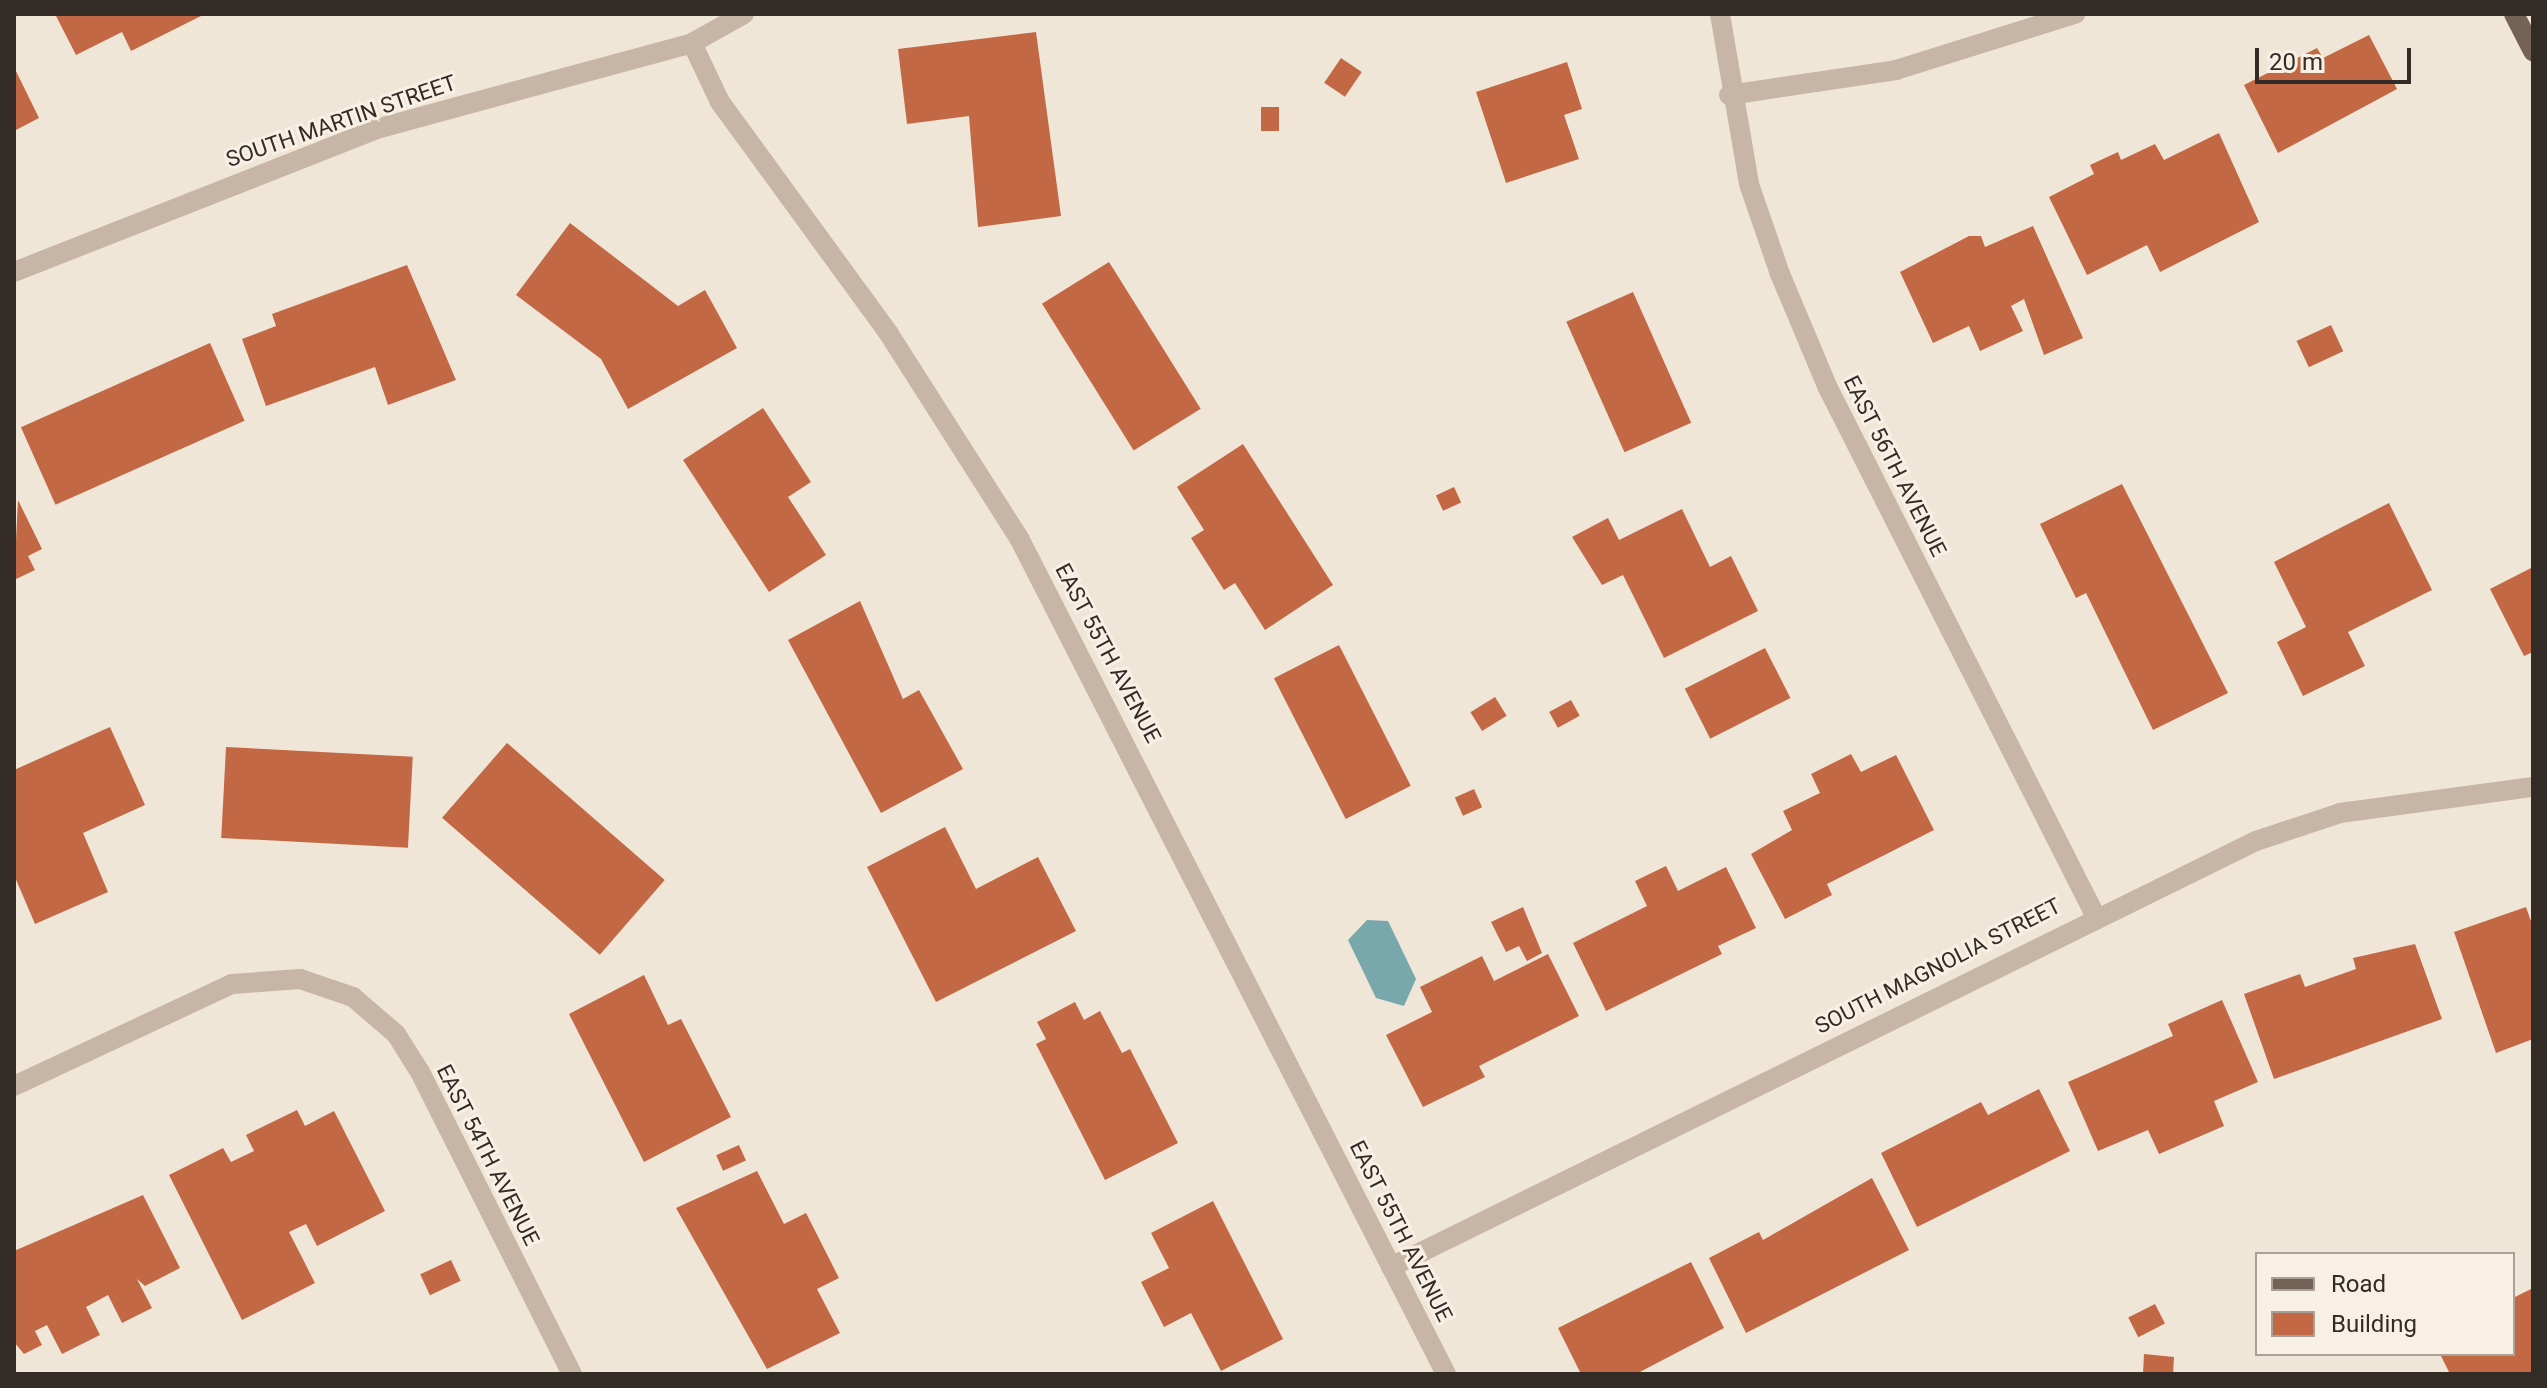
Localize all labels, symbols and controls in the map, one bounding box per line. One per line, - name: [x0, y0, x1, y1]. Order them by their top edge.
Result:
- scale bar: [2259, 32, 2415, 82]
- text: 20 m: [2269, 48, 2323, 76]
- street label: SOUTH MARTIN STREET: [223, 69, 459, 173]
- street label: EAST 56TH AVENUE: [1838, 371, 1952, 561]
- street label: EAST 55TH AVENUE: [1049, 559, 1167, 747]
- street label: SOUTH MAGNOLIA STREET: [1811, 892, 2065, 1040]
- street label: EAST 54TH AVENUE: [431, 1060, 545, 1250]
- street label: EAST 55TH AVENUE: [1344, 1136, 1458, 1326]
- legend: [2255, 1252, 2515, 1356]
- text: Road: [2331, 1270, 2386, 1298]
- text: Building: [2331, 1310, 2417, 1338]

